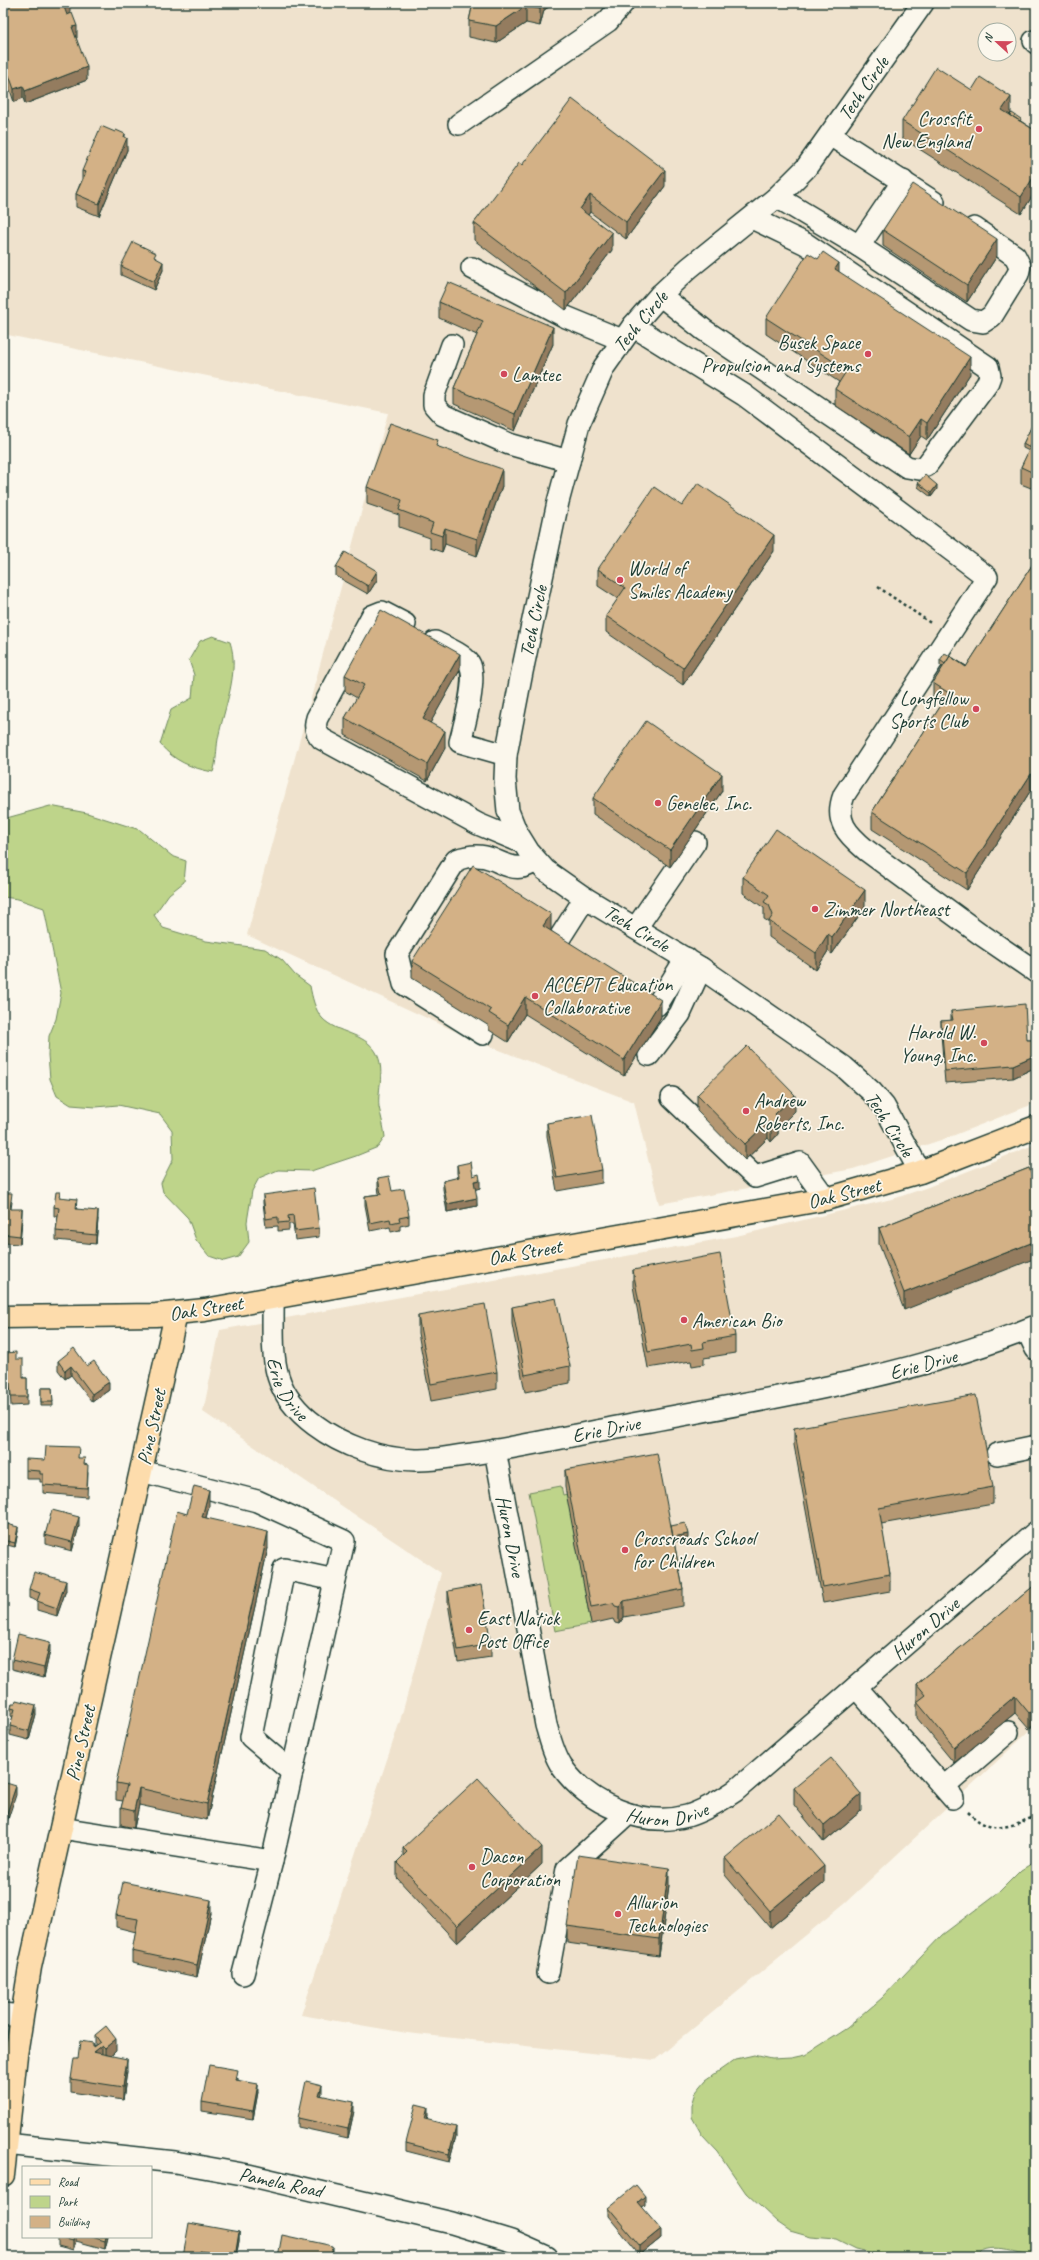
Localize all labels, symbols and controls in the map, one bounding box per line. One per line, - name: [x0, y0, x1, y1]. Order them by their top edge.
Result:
- north arrow: [977, 22, 1017, 62]
- text: N: [980, 30, 996, 44]
- street label: Tech Circle: [832, 50, 895, 125]
- place label: Crossfit New England: [881, 106, 974, 154]
- marker: Crossfit New England: [974, 124, 984, 134]
- street label: Tech Circle: [608, 284, 674, 357]
- place label: Busek Space Propulsion and Systems: [701, 330, 862, 378]
- marker: Busek Space Propulsion and Systems: [863, 349, 873, 359]
- place label: Lamtec: [512, 362, 562, 387]
- marker: Lamtec: [499, 369, 509, 379]
- place label: World of Smiles Academy: [628, 556, 734, 604]
- marker: World of Smiles Academy: [615, 575, 625, 585]
- street label: Tech Circle: [514, 582, 554, 659]
- place label: Longfellow Sports Club: [889, 686, 970, 734]
- marker: Longfellow Sports Club: [971, 704, 981, 714]
- place label: Genelec, Inc.: [666, 791, 752, 816]
- marker: Genelec, Inc.: [653, 798, 663, 808]
- place label: Zimmer Northeast: [823, 897, 951, 922]
- street label: Tech Circle: [599, 899, 676, 959]
- marker: Zimmer Northeast: [810, 904, 820, 914]
- place label: ACCEPT Education Collaborative: [543, 972, 673, 1020]
- marker: ACCEPT Education Collaborative: [530, 991, 540, 1001]
- place label: Harold W. Young, Inc.: [900, 1020, 976, 1068]
- marker: Harold W. Young, Inc.: [979, 1038, 989, 1048]
- street label: Tech Circle: [859, 1087, 921, 1163]
- place label: Andrew Roberts, Inc.: [754, 1088, 844, 1136]
- marker: Andrew Roberts, Inc.: [741, 1106, 751, 1116]
- street label: Oak Street: [805, 1172, 885, 1215]
- street label: Oak Street: [486, 1233, 566, 1271]
- street label: Oak Street: [168, 1290, 247, 1327]
- place label: American Bio: [692, 1308, 784, 1333]
- marker: American Bio: [679, 1315, 689, 1325]
- street label: Erie Drive: [887, 1343, 961, 1385]
- street label: Erie Drive: [261, 1356, 314, 1428]
- street label: Pine Street: [131, 1385, 172, 1467]
- street label: Erie Drive: [570, 1410, 644, 1448]
- street label: Huron Drive: [490, 1493, 531, 1580]
- place label: Crossroads School for Children: [633, 1526, 759, 1574]
- marker: Crossroads School for Children: [620, 1545, 630, 1555]
- street label: Huron Drive: [886, 1591, 966, 1665]
- place label: East Natick Post Office: [477, 1606, 561, 1654]
- marker: East Natick Post Office: [464, 1625, 474, 1635]
- street label: Pine Street: [60, 1701, 102, 1783]
- street label: Huron Drive: [623, 1796, 714, 1832]
- place label: Dacon Corporation: [480, 1844, 561, 1892]
- marker: Dacon Corporation: [467, 1862, 477, 1872]
- place label: Allurion Technologies: [626, 1890, 709, 1938]
- marker: Allurion Technologies: [613, 1909, 623, 1919]
- street label: Pamela Road: [237, 2161, 328, 2204]
- legend: [22, 2166, 152, 2238]
- text: Road: [58, 2174, 80, 2190]
- text: Park: [58, 2194, 79, 2210]
- text: Building: [58, 2214, 90, 2230]

